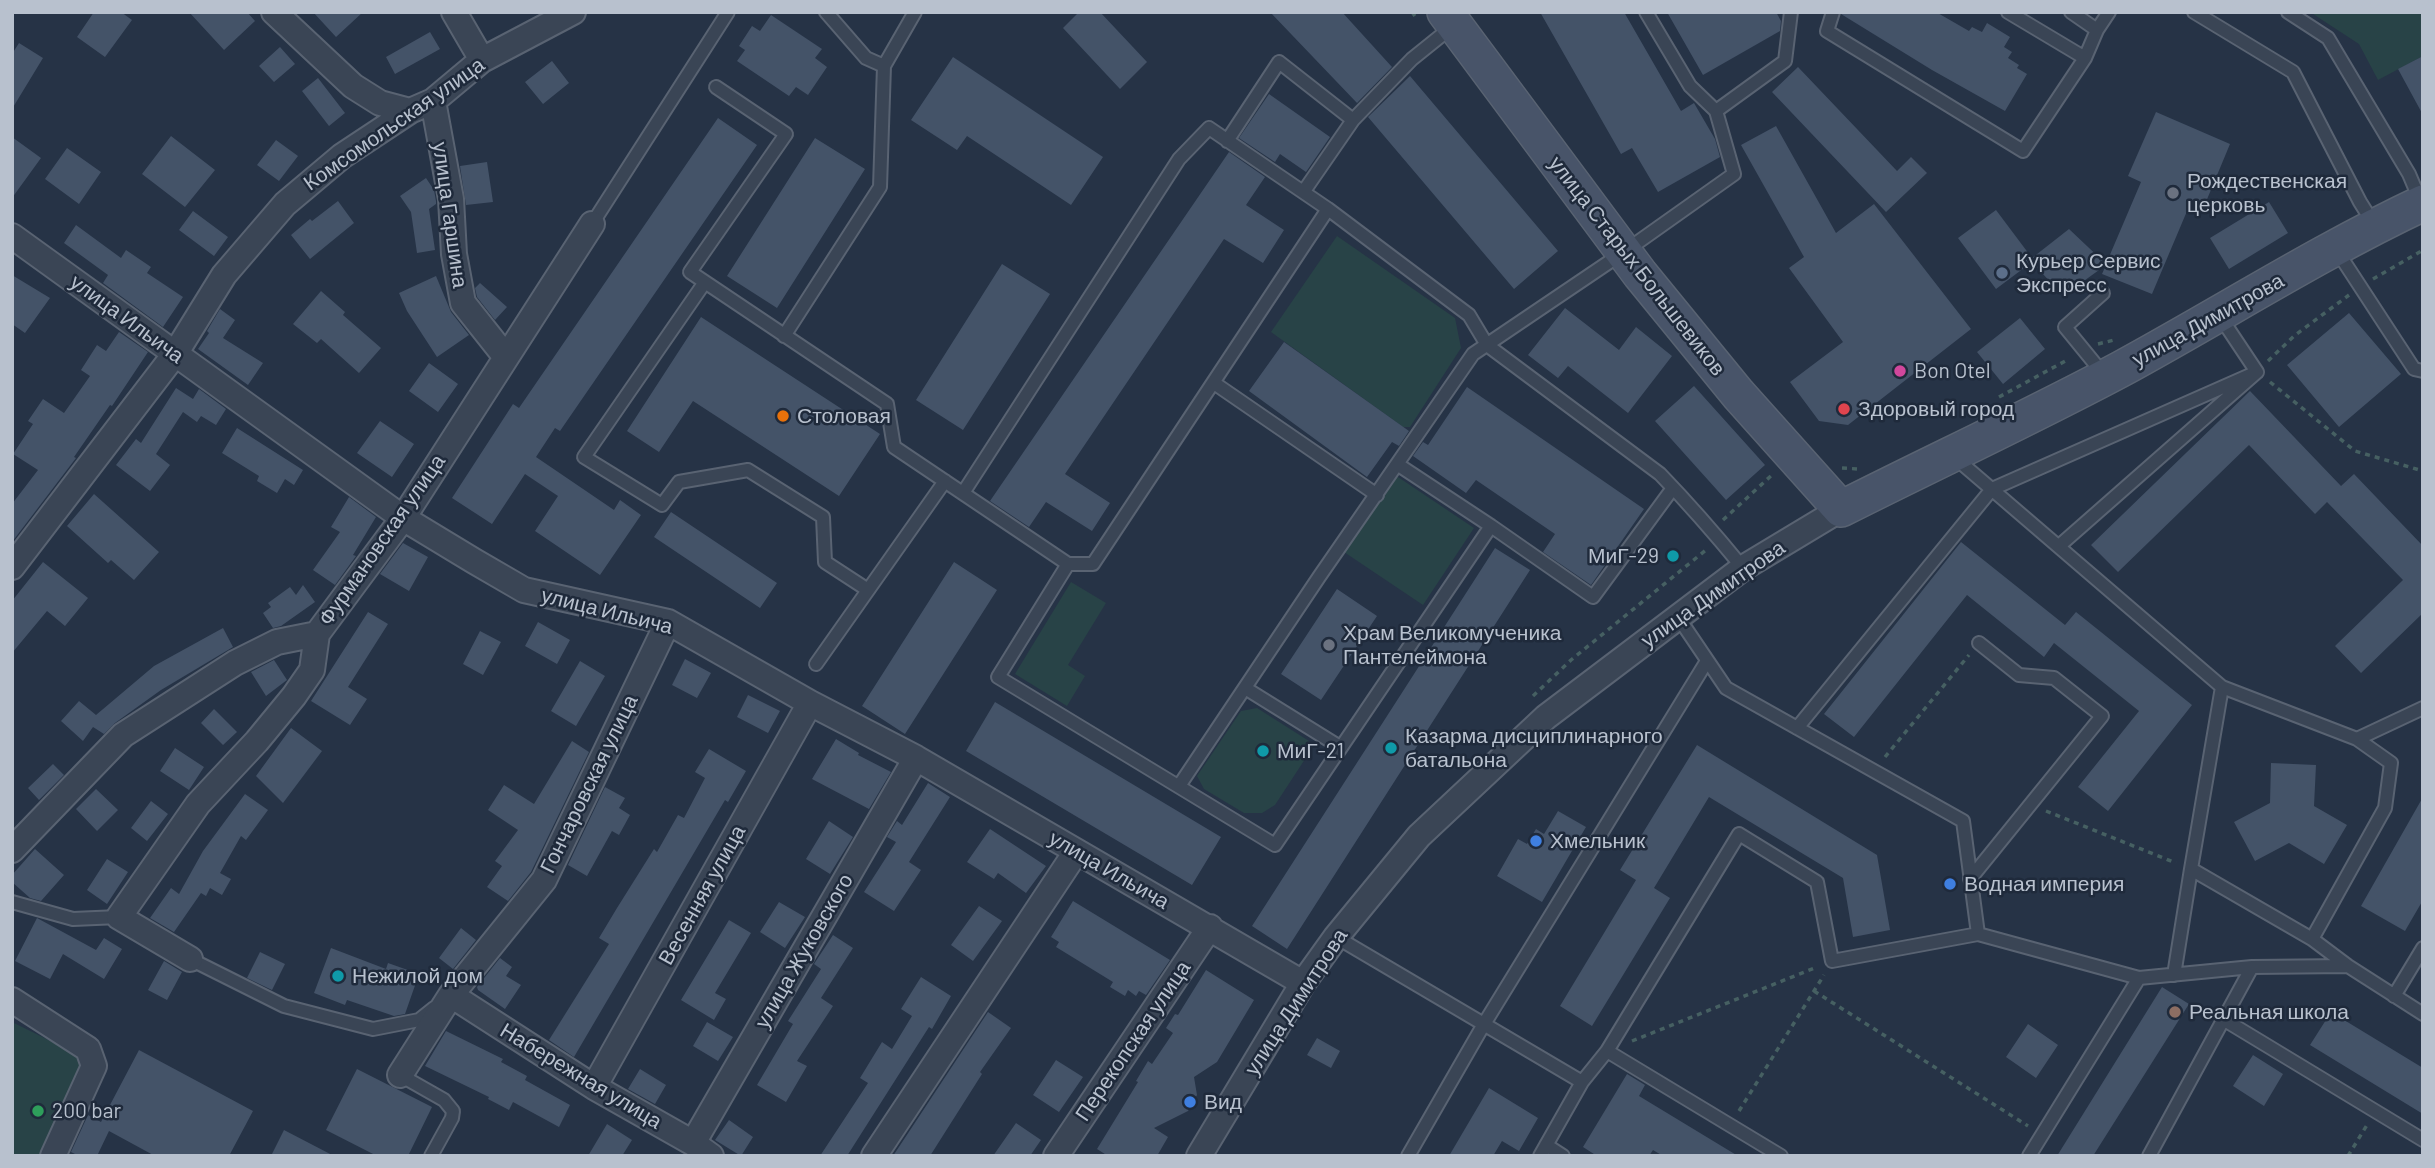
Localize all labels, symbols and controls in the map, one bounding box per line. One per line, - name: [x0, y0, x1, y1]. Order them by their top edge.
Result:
- street label: Комсомольская улица: [299, 52, 489, 196]
- street label: улица Гаршина: [427, 140, 473, 290]
- street label: улица Старых Большевиков: [1543, 151, 1731, 381]
- place label: Рождественская церковь: [2187, 168, 2347, 218]
- marker: Рождественская церковь: [2165, 185, 2181, 201]
- place label: Курьер Сервис Экспресс: [2016, 248, 2161, 298]
- marker: Курьер Сервис Экспресс: [1994, 265, 2010, 281]
- street label: улица Димитрова: [2128, 268, 2288, 372]
- street label: улица Ильича: [65, 269, 189, 369]
- place label: Bon Otel: [1914, 358, 1991, 384]
- marker: Bon Otel: [1892, 363, 1908, 379]
- place label: Здоровый город: [1858, 396, 2014, 422]
- marker: Здоровый город: [1836, 401, 1852, 417]
- place label: Столовая: [797, 403, 891, 429]
- marker: Столовая: [775, 408, 791, 424]
- street label: Фурмановская улица: [313, 449, 451, 631]
- street label: улица Димитрова: [1636, 535, 1790, 653]
- place label: МиГ-29: [1588, 543, 1659, 569]
- marker: МиГ-29: [1665, 548, 1681, 564]
- street label: улица Ильича: [539, 582, 675, 640]
- place label: Храм Великомученика Пантелеймона: [1343, 620, 1562, 670]
- marker: Храм Великомученика Пантелеймона: [1321, 637, 1337, 653]
- street label: Гончаровская улица: [535, 691, 643, 877]
- place label: Казарма дисциплинарного батальона: [1405, 723, 1663, 773]
- place label: МиГ-21: [1277, 738, 1344, 764]
- marker: Казарма дисциплинарного батальона: [1383, 740, 1399, 756]
- marker: МиГ-21: [1255, 743, 1271, 759]
- street label: Весенняя улица: [653, 821, 751, 969]
- street label: улица Ильича: [1044, 825, 1174, 915]
- place label: Хмельник: [1550, 828, 1645, 854]
- marker: Хмельник: [1528, 833, 1544, 849]
- street label: улица Жуковского: [750, 869, 858, 1033]
- place label: Водная империя: [1964, 871, 2124, 897]
- marker: Водная империя: [1942, 876, 1958, 892]
- street label: улица Димитрова: [1239, 924, 1353, 1080]
- street label: Перекопская улица: [1070, 956, 1196, 1126]
- place label: Нежилой дом: [352, 963, 483, 989]
- marker: Нежилой дом: [330, 968, 346, 984]
- place label: Реальная школа: [2189, 999, 2349, 1025]
- marker: Реальная школа: [2167, 1004, 2183, 1020]
- street label: Набережная улица: [496, 1018, 666, 1134]
- place label: Вид: [1204, 1089, 1242, 1115]
- marker: Вид: [1182, 1094, 1198, 1110]
- place label: 200 bar: [52, 1098, 121, 1124]
- marker: 200 bar: [30, 1103, 46, 1119]

